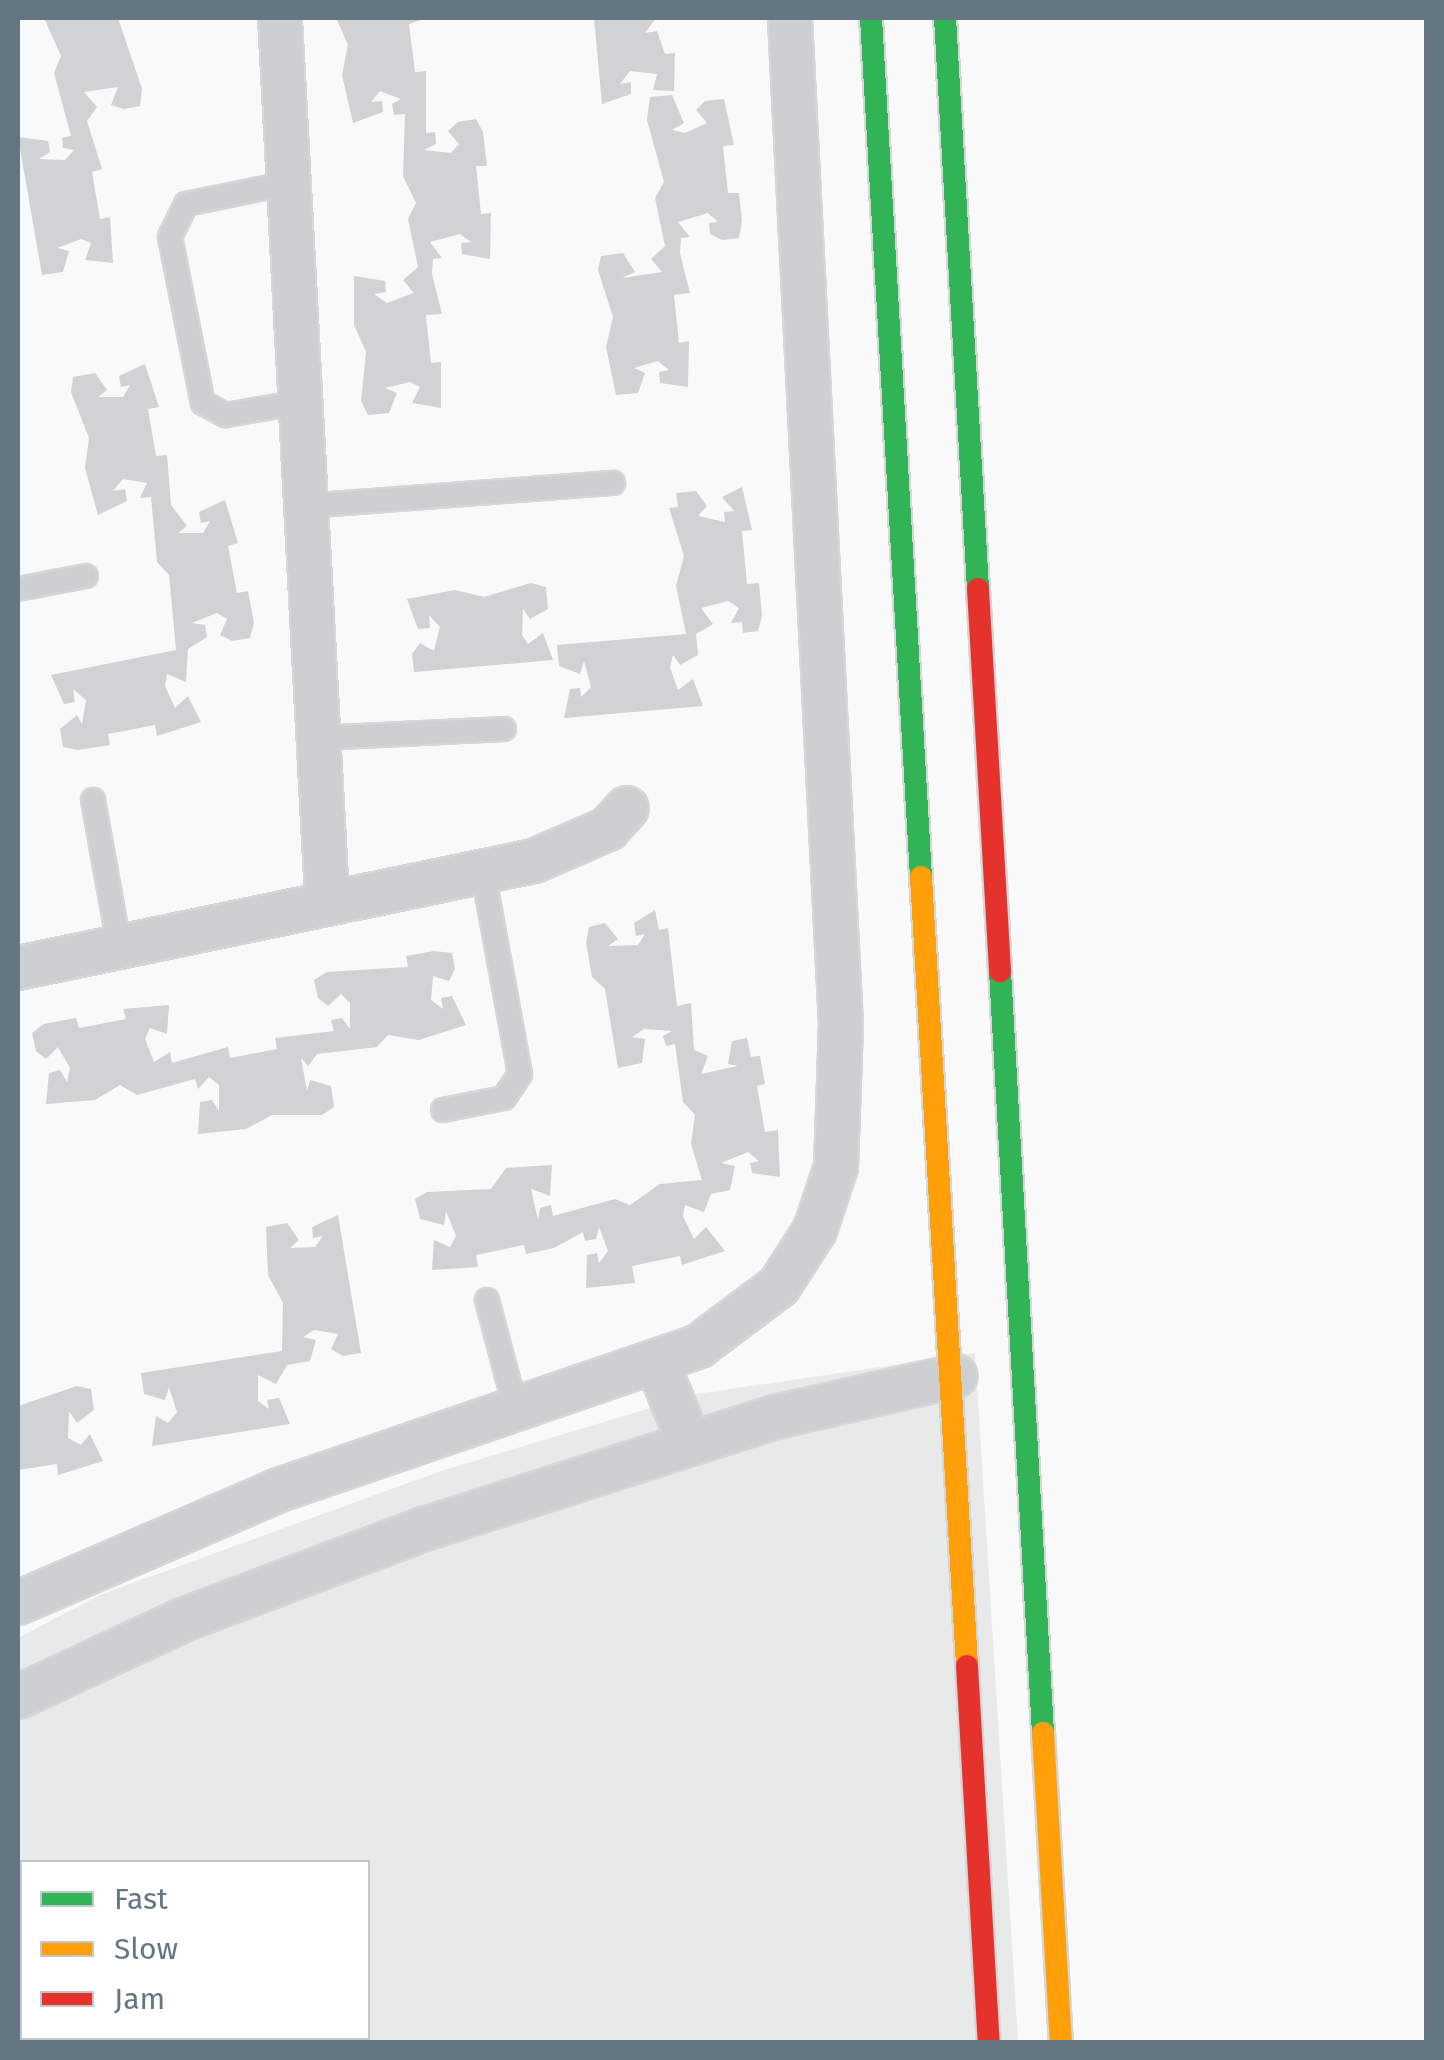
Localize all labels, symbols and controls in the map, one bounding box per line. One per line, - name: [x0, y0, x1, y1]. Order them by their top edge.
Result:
- legend: [20, 1860, 370, 2040]
- text: Fast: [114, 1881, 168, 1917]
- text: Slow: [114, 1931, 178, 1967]
- text: Jam: [114, 1981, 165, 2017]

